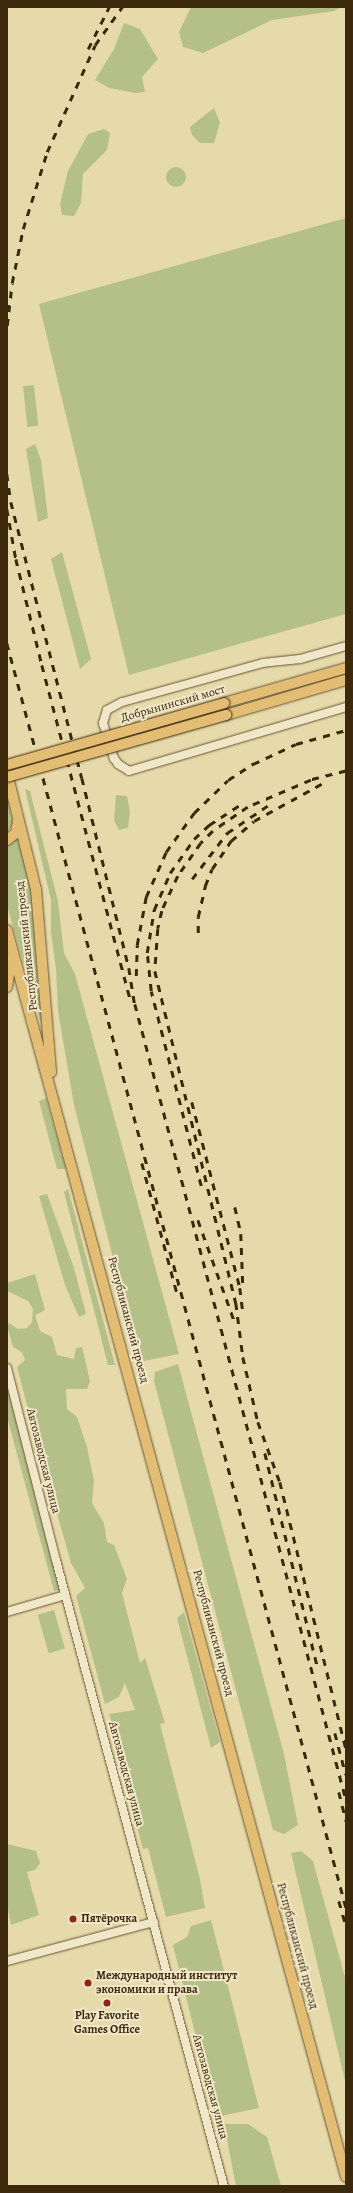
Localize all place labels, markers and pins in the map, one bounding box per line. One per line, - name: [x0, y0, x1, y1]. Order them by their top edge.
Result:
- place label: Пятёрочка: [81, 1912, 137, 1926]
- marker: Пятёрочка: [68, 1914, 78, 1924]
- place label: Международный институт экономики и права: [96, 1969, 238, 1997]
- marker: Международный институт экономики и права: [83, 1978, 93, 1988]
- marker: Play Favorite Games Office: [102, 1998, 112, 2008]
- place label: Play Favorite Games Office: [74, 2009, 140, 2037]

